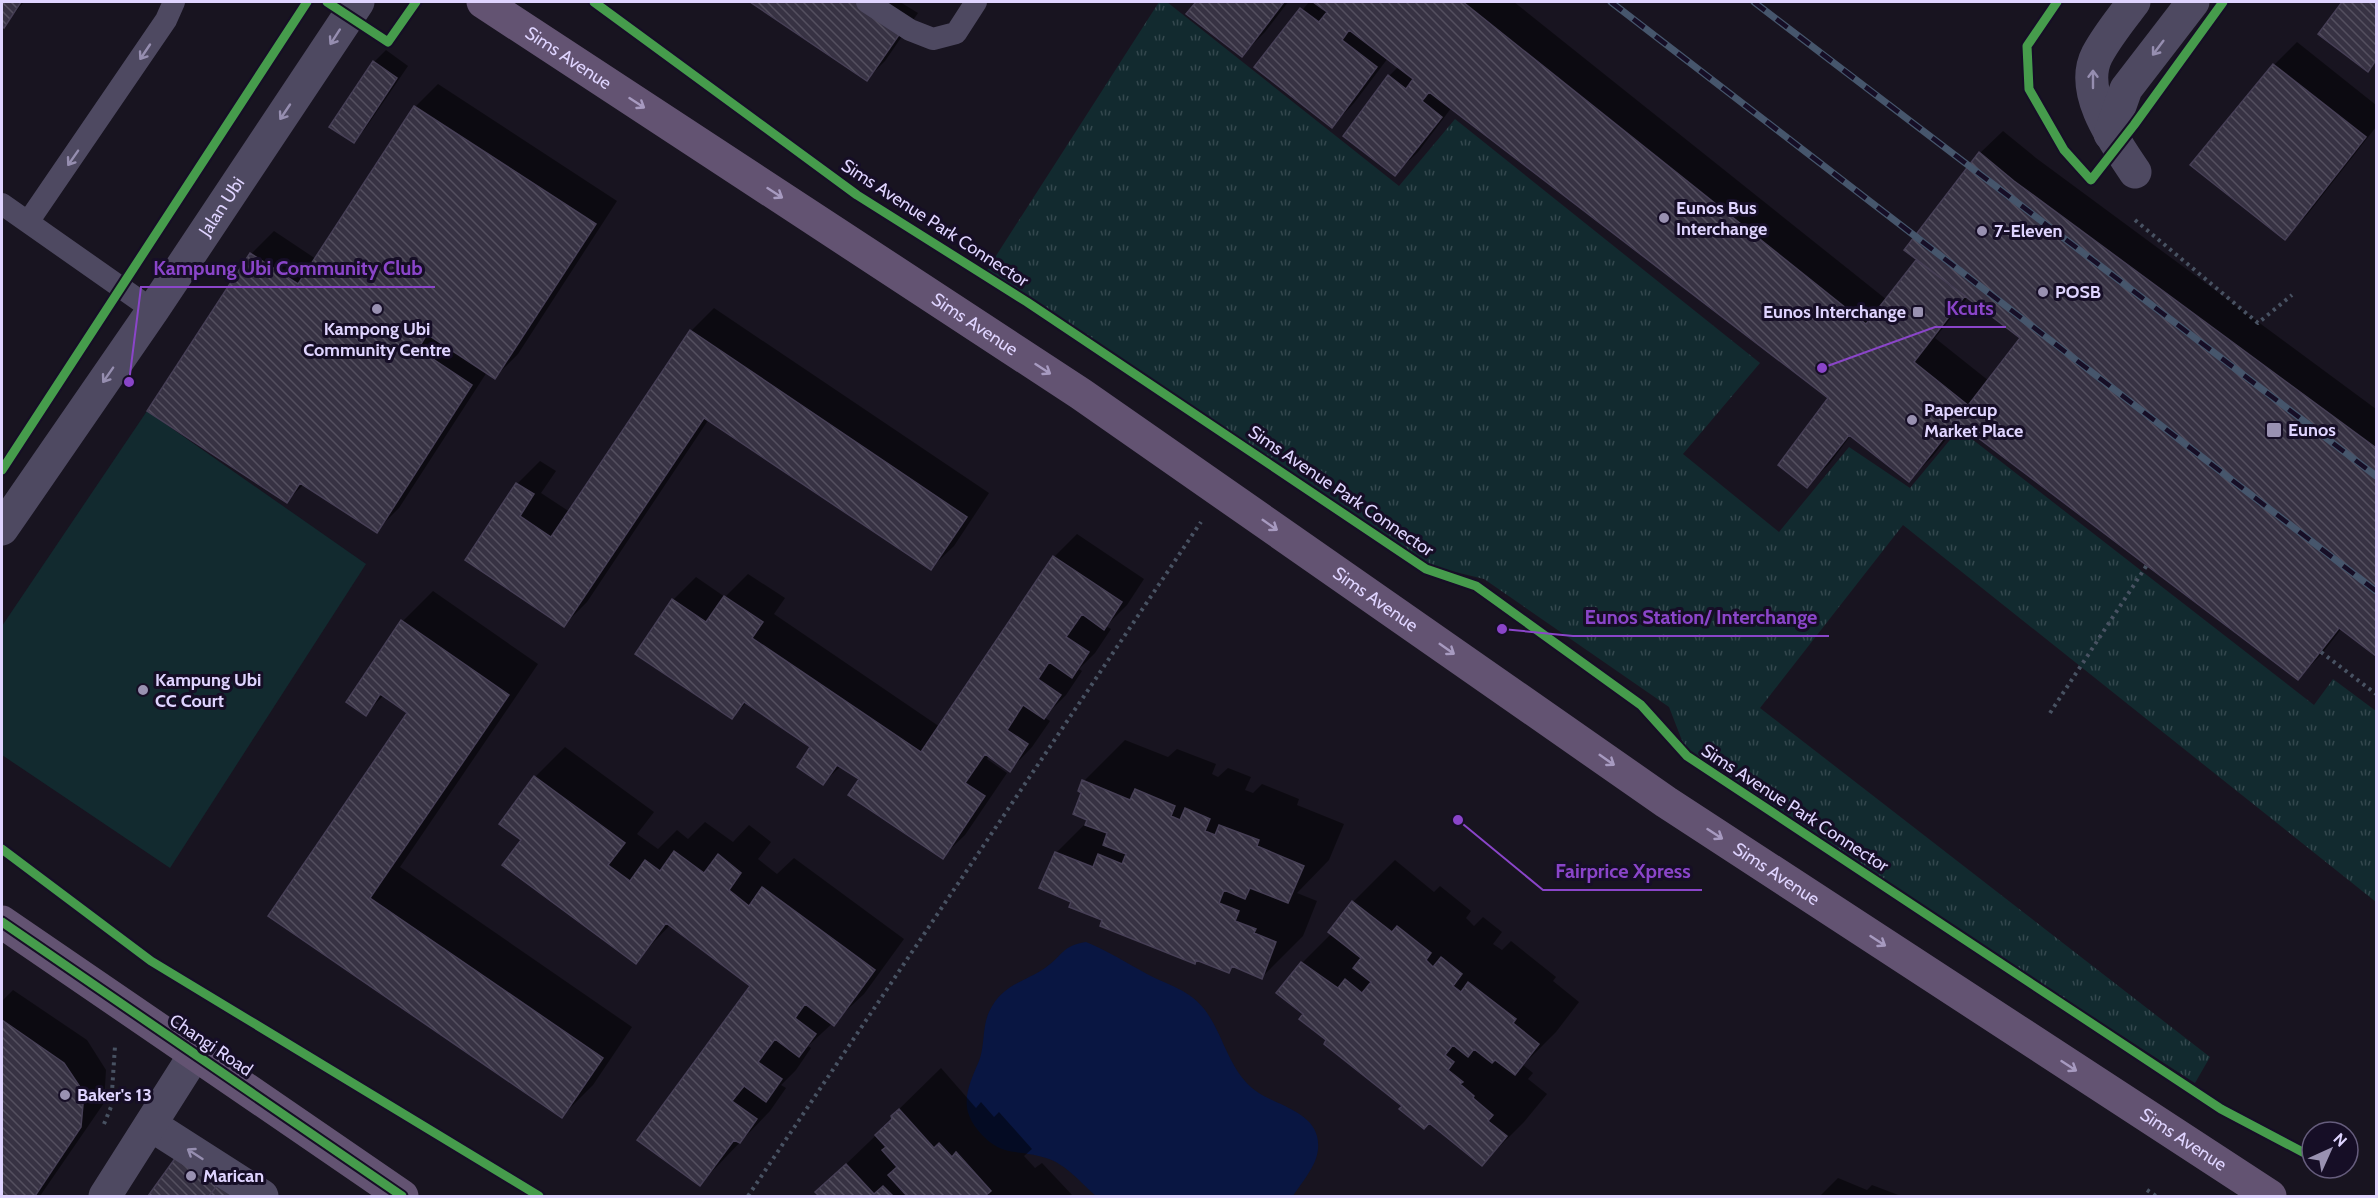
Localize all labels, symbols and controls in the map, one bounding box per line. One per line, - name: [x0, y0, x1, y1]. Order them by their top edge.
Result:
- street label: Sims Avenue: [521, 22, 616, 94]
- one-way arrow: [329, 28, 341, 45]
- one-way arrow: [2151, 40, 2164, 56]
- one-way arrow: [139, 43, 151, 60]
- one-way arrow: [2087, 70, 2099, 90]
- one-way arrow: [628, 97, 645, 109]
- one-way arrow: [279, 103, 291, 120]
- one-way arrow: [67, 150, 79, 166]
- street label: Sims Avenue Park Connector: [837, 154, 1033, 292]
- street label: Jalan Ubi: [193, 173, 249, 241]
- one-way arrow: [766, 187, 783, 200]
- place label: Eunos Bus Interchange: [1676, 197, 1767, 240]
- marker: Eunos Bus Interchange: [1657, 211, 1671, 225]
- place label: 7-Eleven: [1994, 220, 2062, 242]
- marker: 7-Eleven: [1975, 224, 1989, 238]
- callout: Kampung Ubi Community Club: [141, 249, 435, 287]
- text: Kampung Ubi Community Club: [153, 256, 423, 280]
- place label: POSB: [2055, 281, 2101, 303]
- marker: POSB: [2036, 285, 2050, 299]
- street label: Sims Avenue: [927, 288, 1022, 361]
- callout: Kcuts: [1935, 289, 2006, 327]
- text: Kcuts: [1946, 296, 1994, 320]
- place label: Eunos Interchange: [1763, 301, 1906, 323]
- marker: Kampong Ubi Community Centre: [370, 302, 384, 316]
- marker: Eunos Interchange: [1911, 305, 1925, 319]
- place label: Kampong Ubi Community Centre: [303, 318, 451, 361]
- one-way arrow: [1034, 363, 1051, 375]
- one-way arrow: [102, 367, 114, 383]
- place label: Papercup Market Place: [1924, 399, 2023, 442]
- marker: Papercup Market Place: [1905, 413, 1919, 427]
- place label: Eunos: [2288, 419, 2336, 441]
- street label: Sims Avenue Park Connector: [1244, 421, 1438, 562]
- marker: Eunos: [2265, 421, 2283, 439]
- one-way arrow: [1261, 519, 1277, 531]
- street label: Sims Avenue: [1329, 562, 1422, 637]
- callout: Eunos Station/ Interchange: [1573, 598, 1829, 636]
- text: Eunos Station/ Interchange: [1585, 605, 1817, 629]
- one-way arrow: [1438, 643, 1455, 655]
- place label: Kampung Ubi CC Court: [155, 669, 261, 712]
- marker: Kampung Ubi CC Court: [136, 683, 150, 697]
- street label: Sims Avenue Park Connector: [1697, 739, 1893, 877]
- one-way arrow: [1598, 754, 1614, 766]
- one-way arrow: [1706, 828, 1723, 840]
- street label: Sims Avenue: [1730, 838, 1824, 910]
- callout: Fairprice Xpress: [1543, 852, 1702, 890]
- text: Fairprice Xpress: [1555, 859, 1691, 883]
- one-way arrow: [1869, 935, 1885, 947]
- street label: Changi Road: [165, 1009, 257, 1081]
- one-way arrow: [2060, 1061, 2077, 1073]
- place label: Baker's 13: [77, 1084, 152, 1106]
- marker: Baker's 13: [58, 1088, 72, 1102]
- street label: Sims Avenue: [2136, 1103, 2231, 1176]
- north arrow: [2300, 1120, 2360, 1180]
- text: N: [2330, 1129, 2351, 1150]
- one-way arrow: [187, 1147, 204, 1160]
- place label: Marican: [203, 1165, 264, 1187]
- marker: Marican: [184, 1169, 198, 1183]

